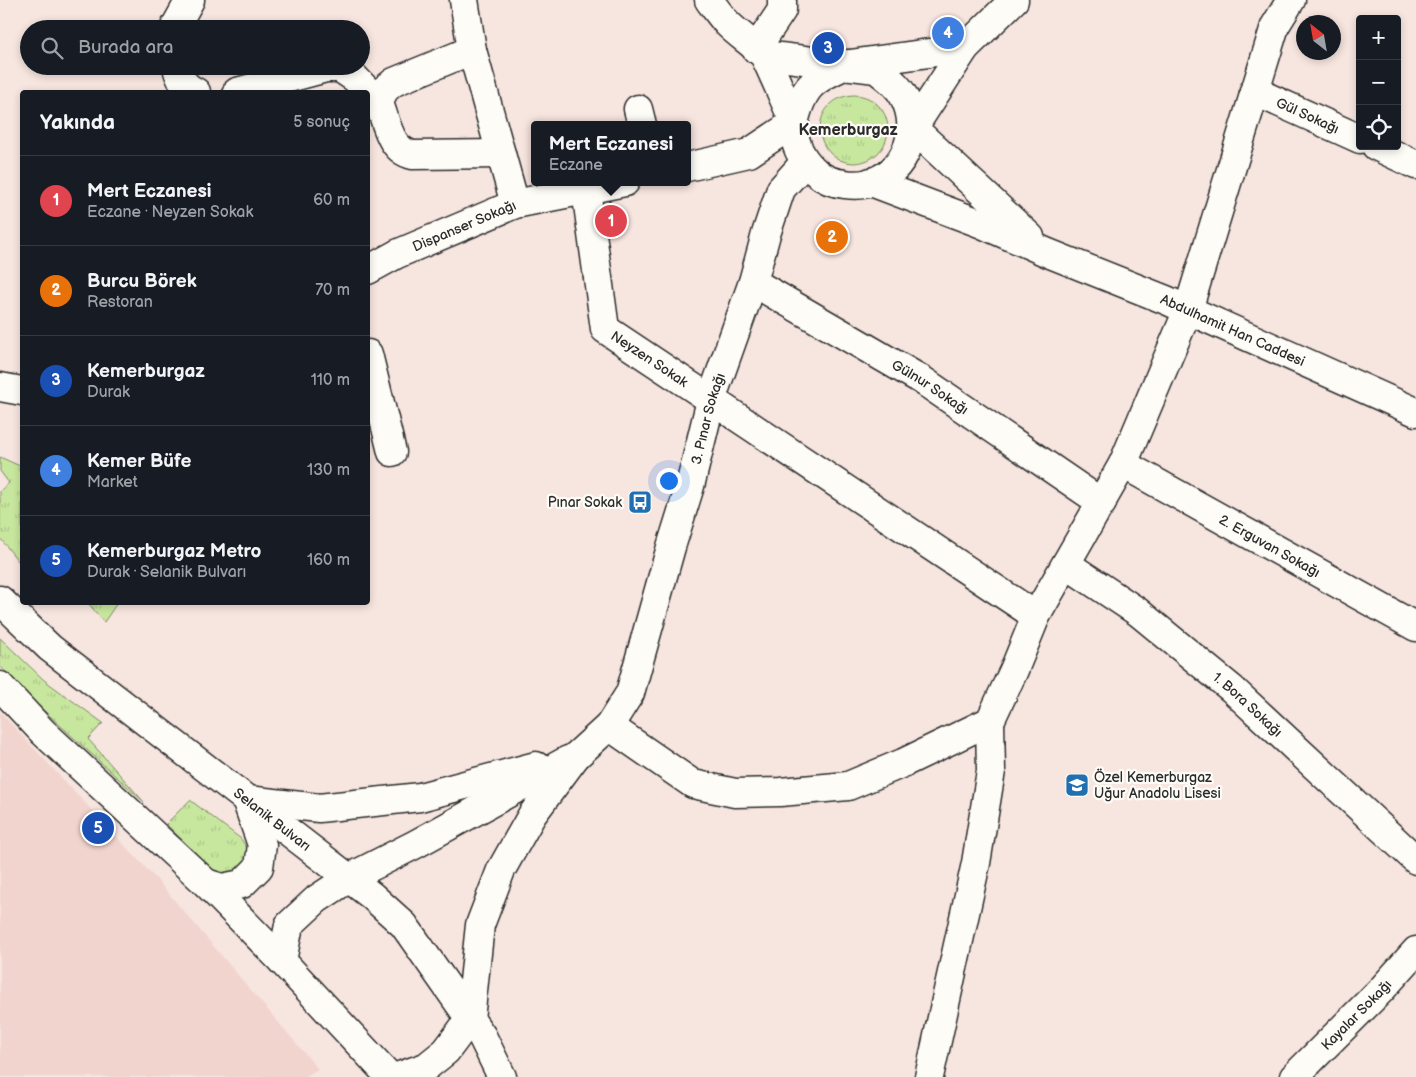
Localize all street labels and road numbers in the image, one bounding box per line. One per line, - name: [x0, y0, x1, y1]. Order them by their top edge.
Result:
- street label: Gül Sokağı: [1273, 94, 1342, 137]
- street label: Dispanser Sokağı: [410, 197, 519, 255]
- street label: Abdulhamit Han Caddesi: [1158, 291, 1308, 370]
- street label: Neyzen Sokak: [608, 327, 691, 391]
- street label: Gülnur Sokağı: [889, 356, 972, 418]
- street label: 3. Pınar Sokağı: [688, 371, 729, 466]
- street label: 2. Erguvan Sokağı: [1216, 511, 1323, 581]
- street label: 1. Bora Sokağı: [1209, 669, 1286, 741]
- street label: Selanik Bulvarı: [230, 785, 314, 855]
- street label: Kayalar Sokağı: [1318, 976, 1395, 1054]

